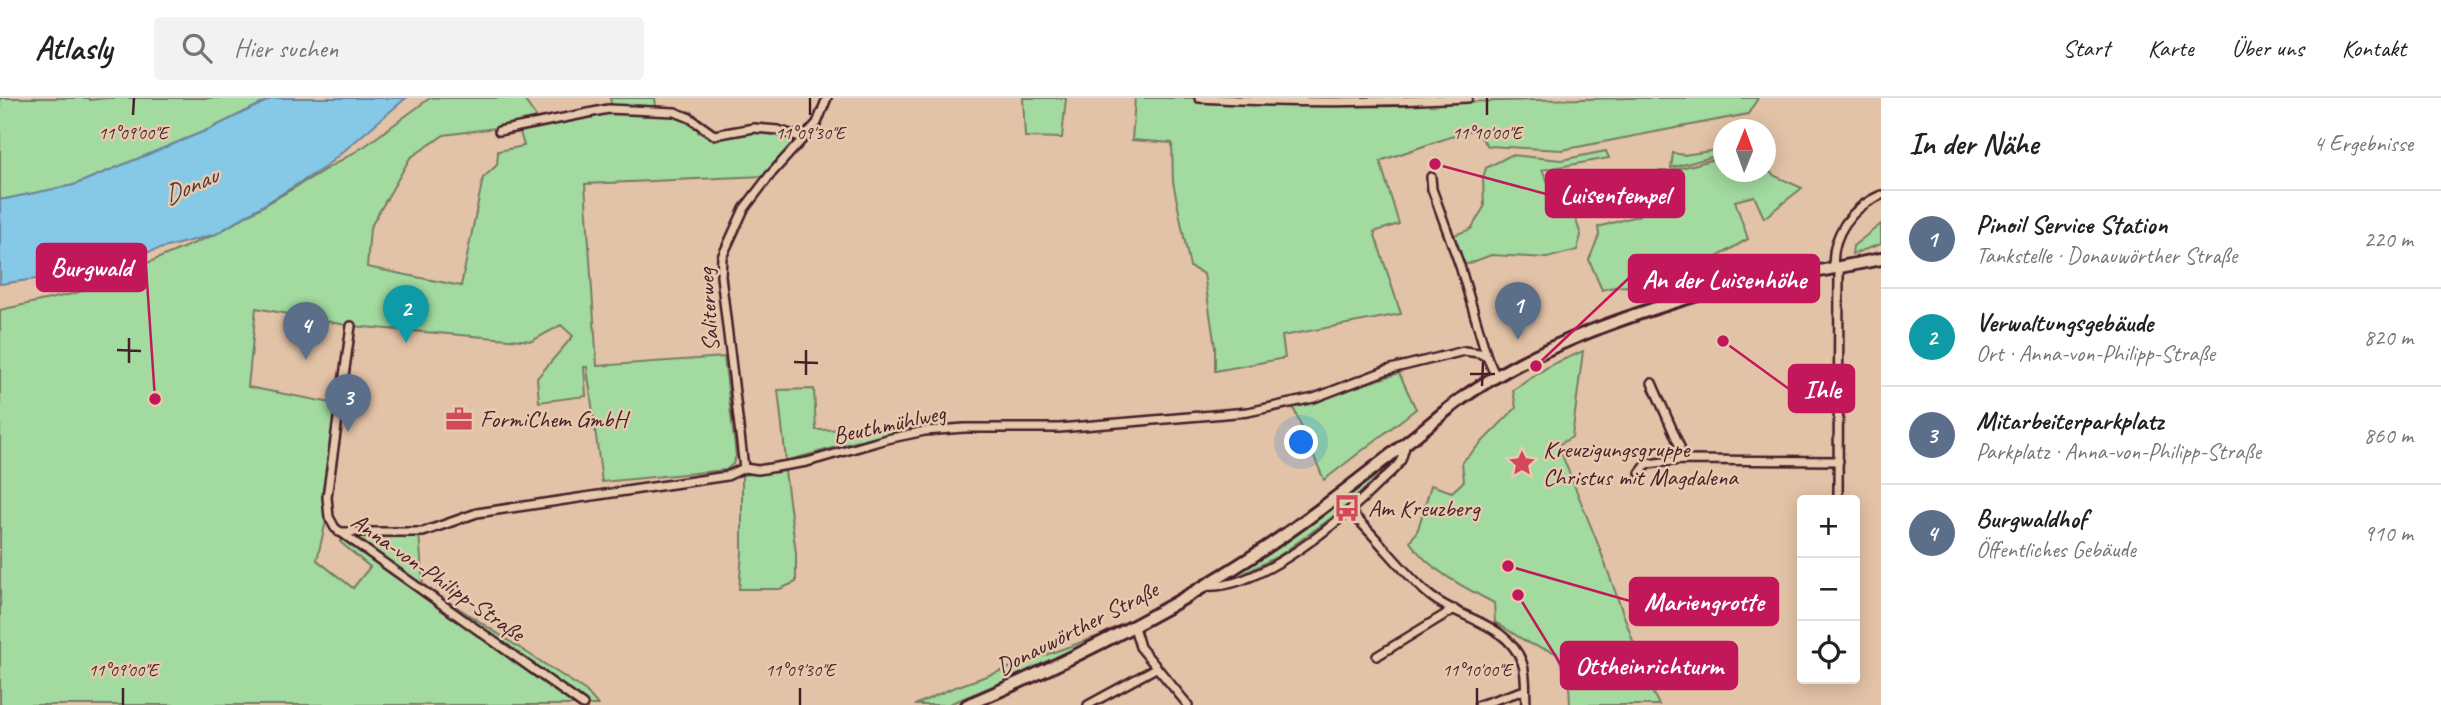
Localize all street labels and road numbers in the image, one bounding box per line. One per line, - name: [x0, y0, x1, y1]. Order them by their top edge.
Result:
- street label: Saliterweg: [690, 265, 726, 353]
- street label: Beuthmühlweg: [830, 397, 949, 451]
- street label: Anna-von-Philipp-Straße: [345, 506, 532, 649]
- street label: Donauwörther Straße: [991, 573, 1165, 682]

